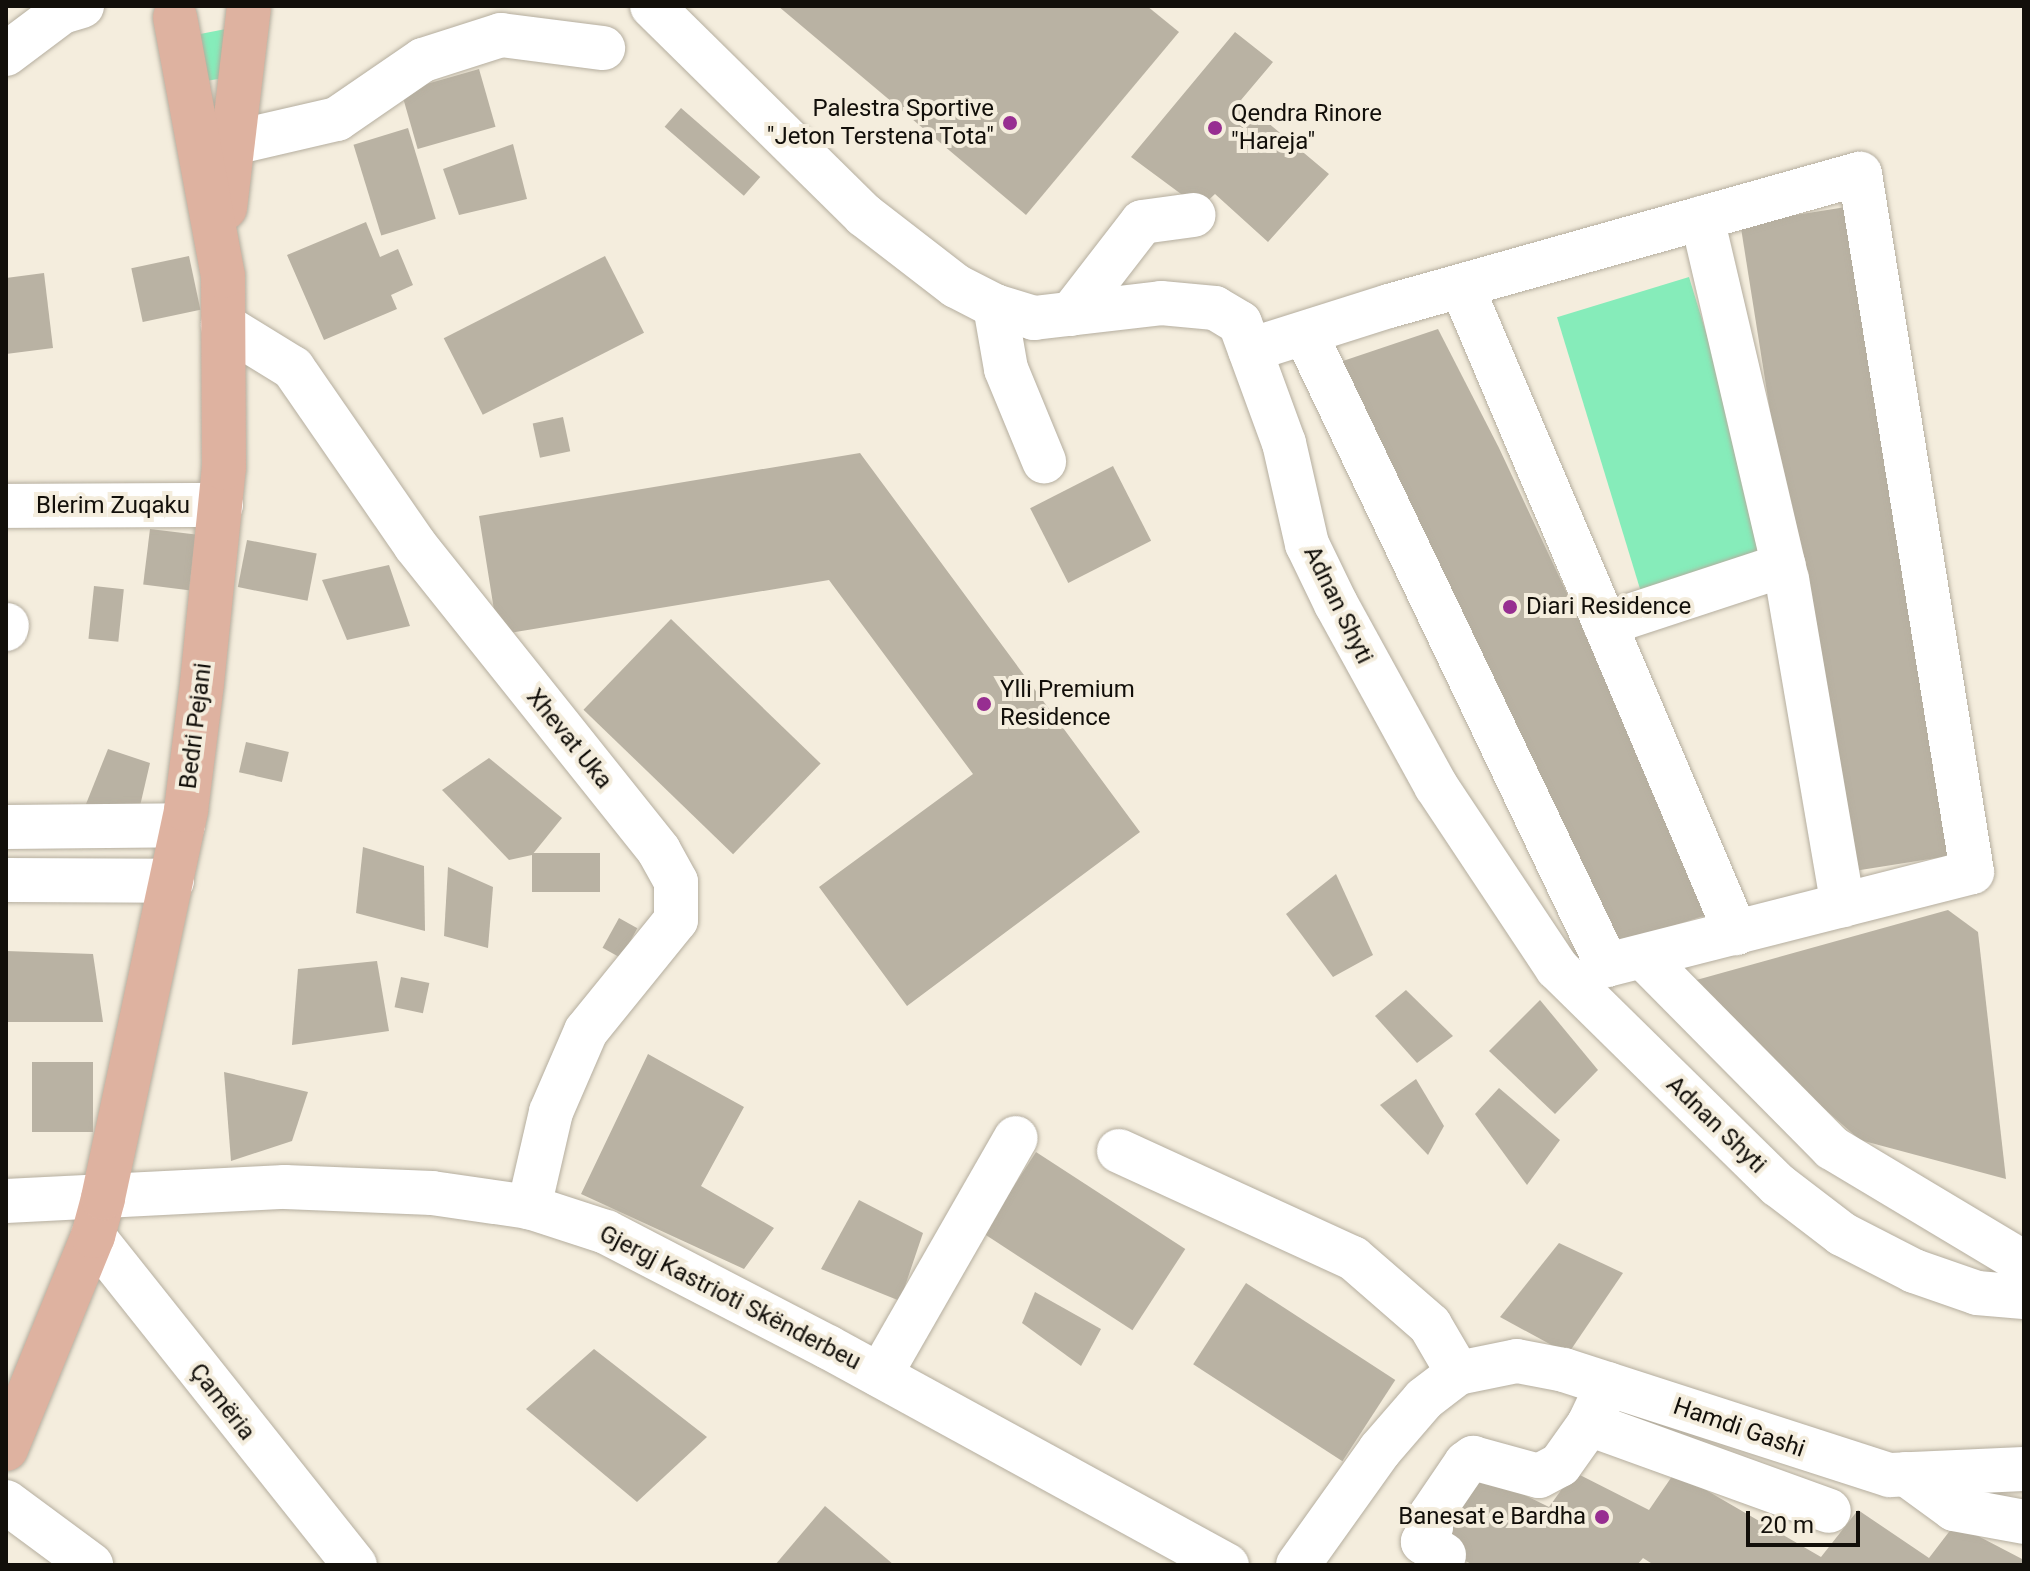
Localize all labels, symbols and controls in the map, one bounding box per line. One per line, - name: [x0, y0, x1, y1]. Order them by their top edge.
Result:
- place label: Palestra Sportive "Jeton Terstena Tota": [766, 95, 994, 151]
- place label: Qendra Rinore "Hareja": [1231, 100, 1382, 156]
- marker: Palestra Sportive "Jeton Terstena Tota": [1001, 114, 1019, 132]
- marker: Qendra Rinore "Hareja": [1206, 119, 1224, 137]
- street label: Blerim Zuqaku: [36, 492, 190, 520]
- street label: Adnan Shyti: [1297, 542, 1379, 668]
- place label: Diari Residence: [1526, 593, 1691, 621]
- marker: Diari Residence: [1501, 598, 1519, 616]
- street label: Bedri Pejani: [174, 661, 218, 791]
- place label: Ylli Premium Residence: [1000, 676, 1135, 732]
- street label: Xhevat Uka: [520, 683, 618, 795]
- marker: Ylli Premium Residence: [975, 695, 993, 713]
- street label: Adnan Shyti: [1660, 1070, 1772, 1180]
- street label: Gjergj Kastrioti Skënderbeu: [594, 1219, 866, 1377]
- street label: Çamëria: [183, 1358, 261, 1446]
- street label: Hamdi Gashi: [1669, 1392, 1809, 1464]
- scale bar: [1750, 1495, 1864, 1545]
- place label: Banesat e Bardha: [1398, 1503, 1586, 1531]
- marker: Banesat e Bardha: [1593, 1508, 1611, 1526]
- text: 20 m: [1760, 1511, 1814, 1539]

